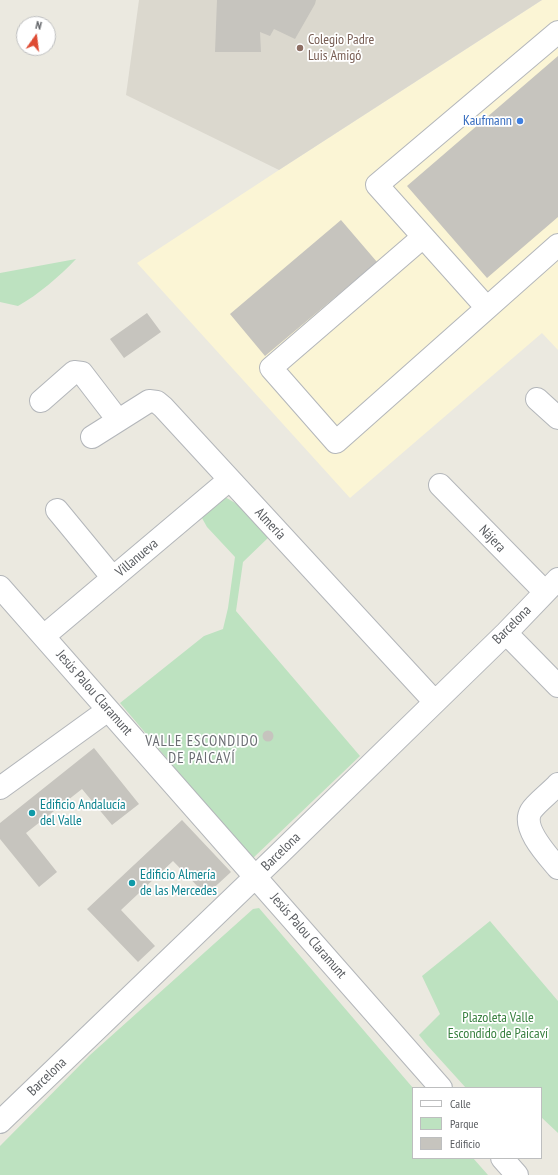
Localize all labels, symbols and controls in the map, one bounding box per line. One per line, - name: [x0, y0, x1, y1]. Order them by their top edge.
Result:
- north arrow: [16, 16, 56, 56]
- text: N: [34, 18, 43, 33]
- place label: Colegio Padre Luis Amigó: [308, 32, 374, 64]
- marker: Colegio Padre Luis Amigó: [295, 43, 305, 53]
- place label: Kaufmann: [463, 113, 512, 129]
- marker: Kaufmann: [515, 116, 525, 126]
- street label: Almería: [251, 505, 289, 543]
- street label: Nájera: [475, 522, 509, 556]
- street label: Villanueva: [112, 535, 162, 581]
- street label: Barcelona: [489, 602, 535, 648]
- street label: Jesús Palou Claramunt: [52, 647, 136, 739]
- district label: VALLE ESCONDIDO DE PAICAVÍ: [145, 733, 259, 768]
- place label: Edificio Andalucía del Valle: [40, 797, 126, 830]
- marker: Edificio Andalucía del Valle: [27, 808, 37, 818]
- street label: Barcelona: [258, 829, 304, 875]
- place label: Edificio Almería de las Mercedes: [140, 867, 217, 900]
- marker: Edificio Almería de las Mercedes: [127, 878, 137, 888]
- street label: Jesús Palou Claramunt: [266, 890, 350, 982]
- park label: Plazoleta Valle Escondido de Paicaví: [448, 1010, 548, 1042]
- street label: Barcelona: [24, 1054, 70, 1100]
- legend: [412, 1087, 542, 1159]
- text: Calle: [450, 1096, 471, 1111]
- text: Parque: [450, 1116, 479, 1131]
- text: Edificio: [450, 1136, 480, 1151]

